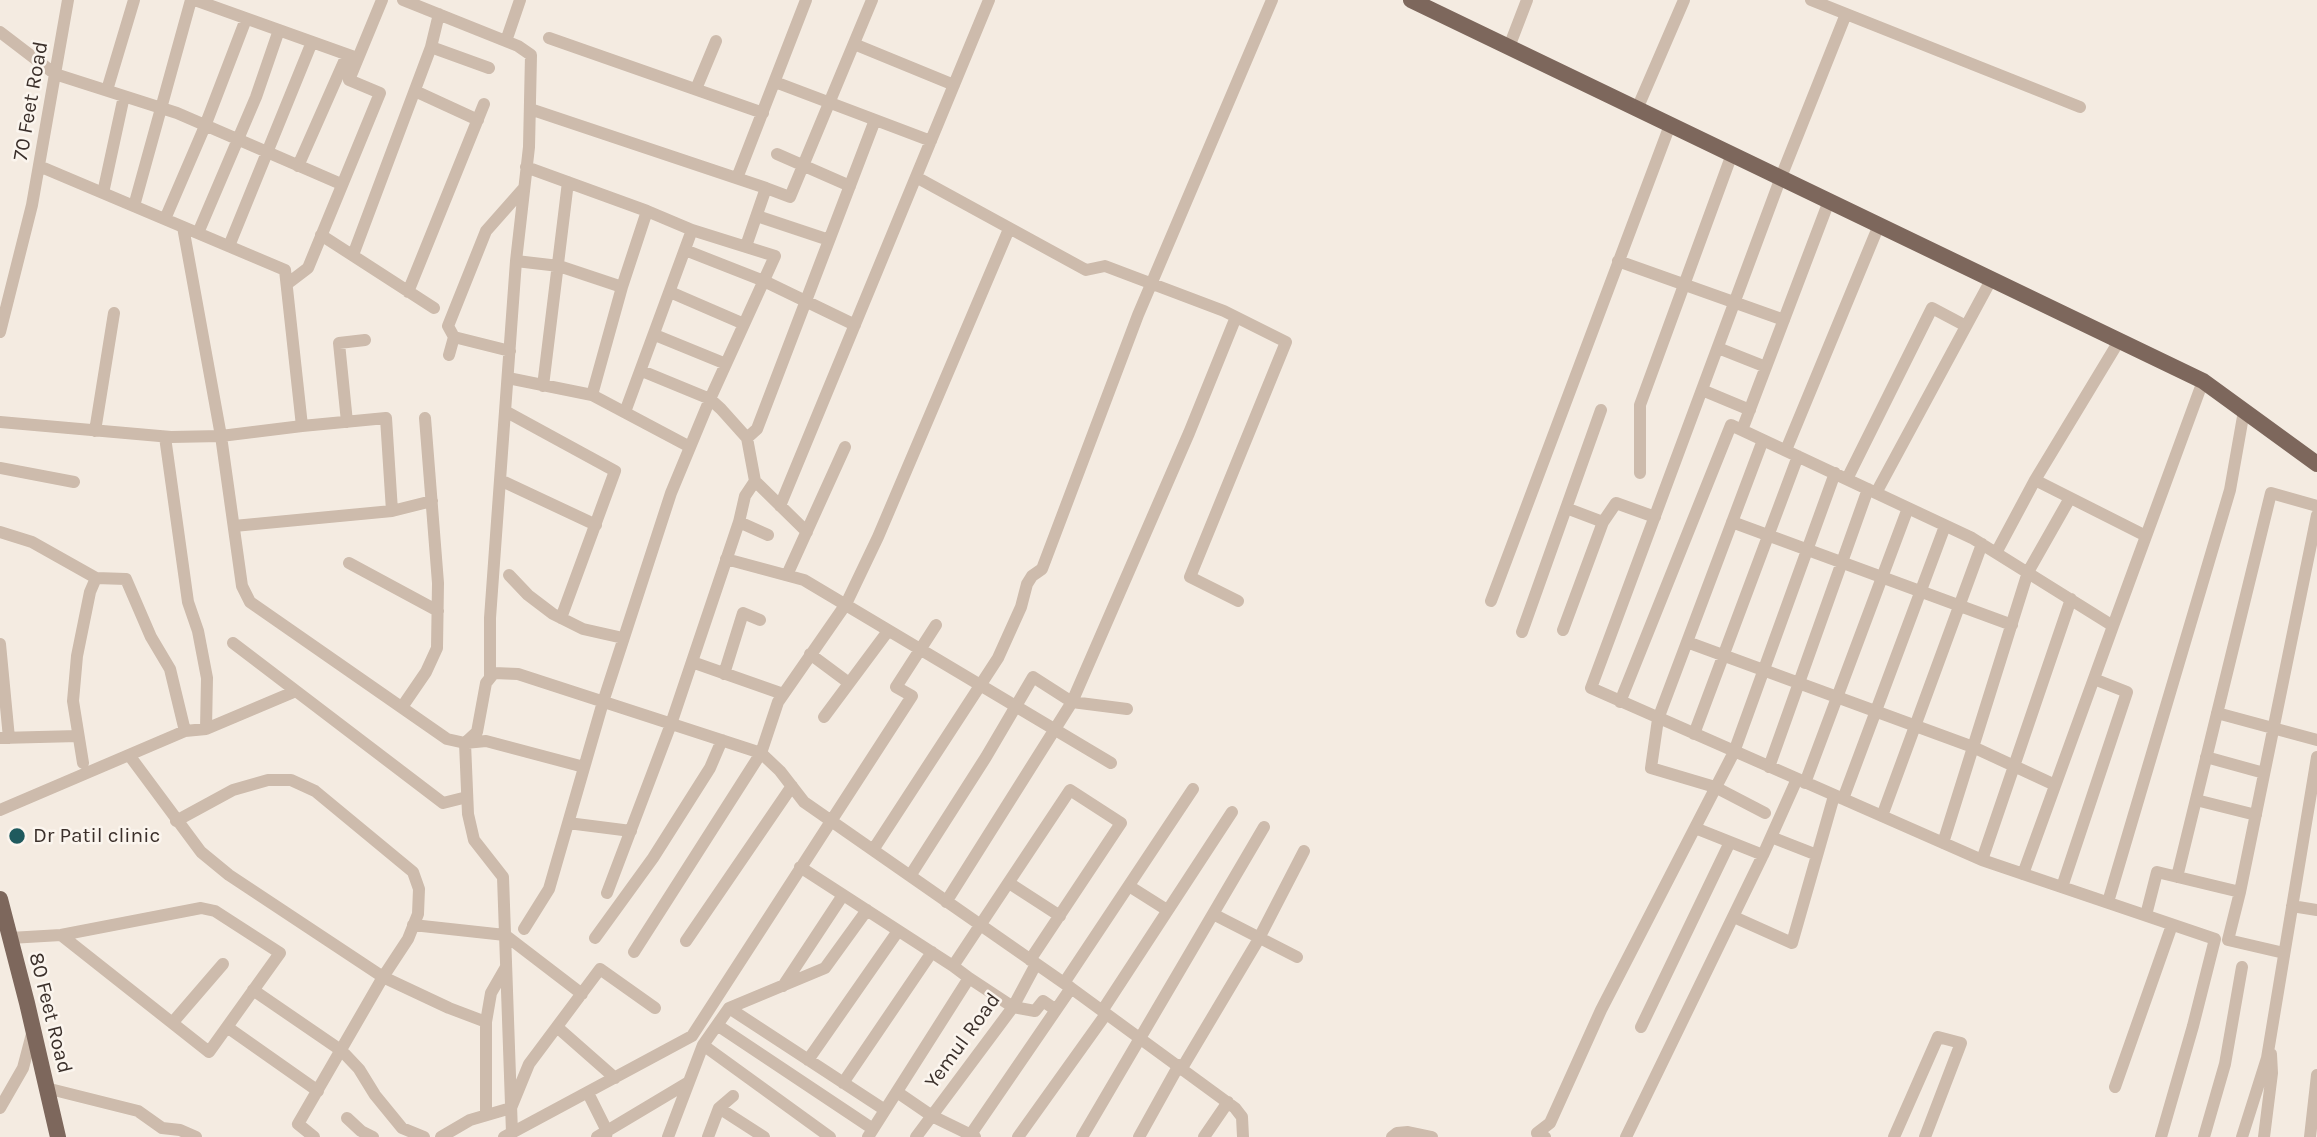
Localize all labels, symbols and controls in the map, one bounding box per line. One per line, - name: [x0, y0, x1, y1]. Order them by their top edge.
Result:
- street label: 70 Feet Road: [8, 39, 54, 163]
- place label: Dr Patil clinic: [33, 823, 160, 849]
- marker: Dr Patil clinic: [7, 826, 27, 846]
- street label: 80 Feet Road: [23, 950, 77, 1076]
- street label: Yemul Road: [920, 988, 1006, 1094]

